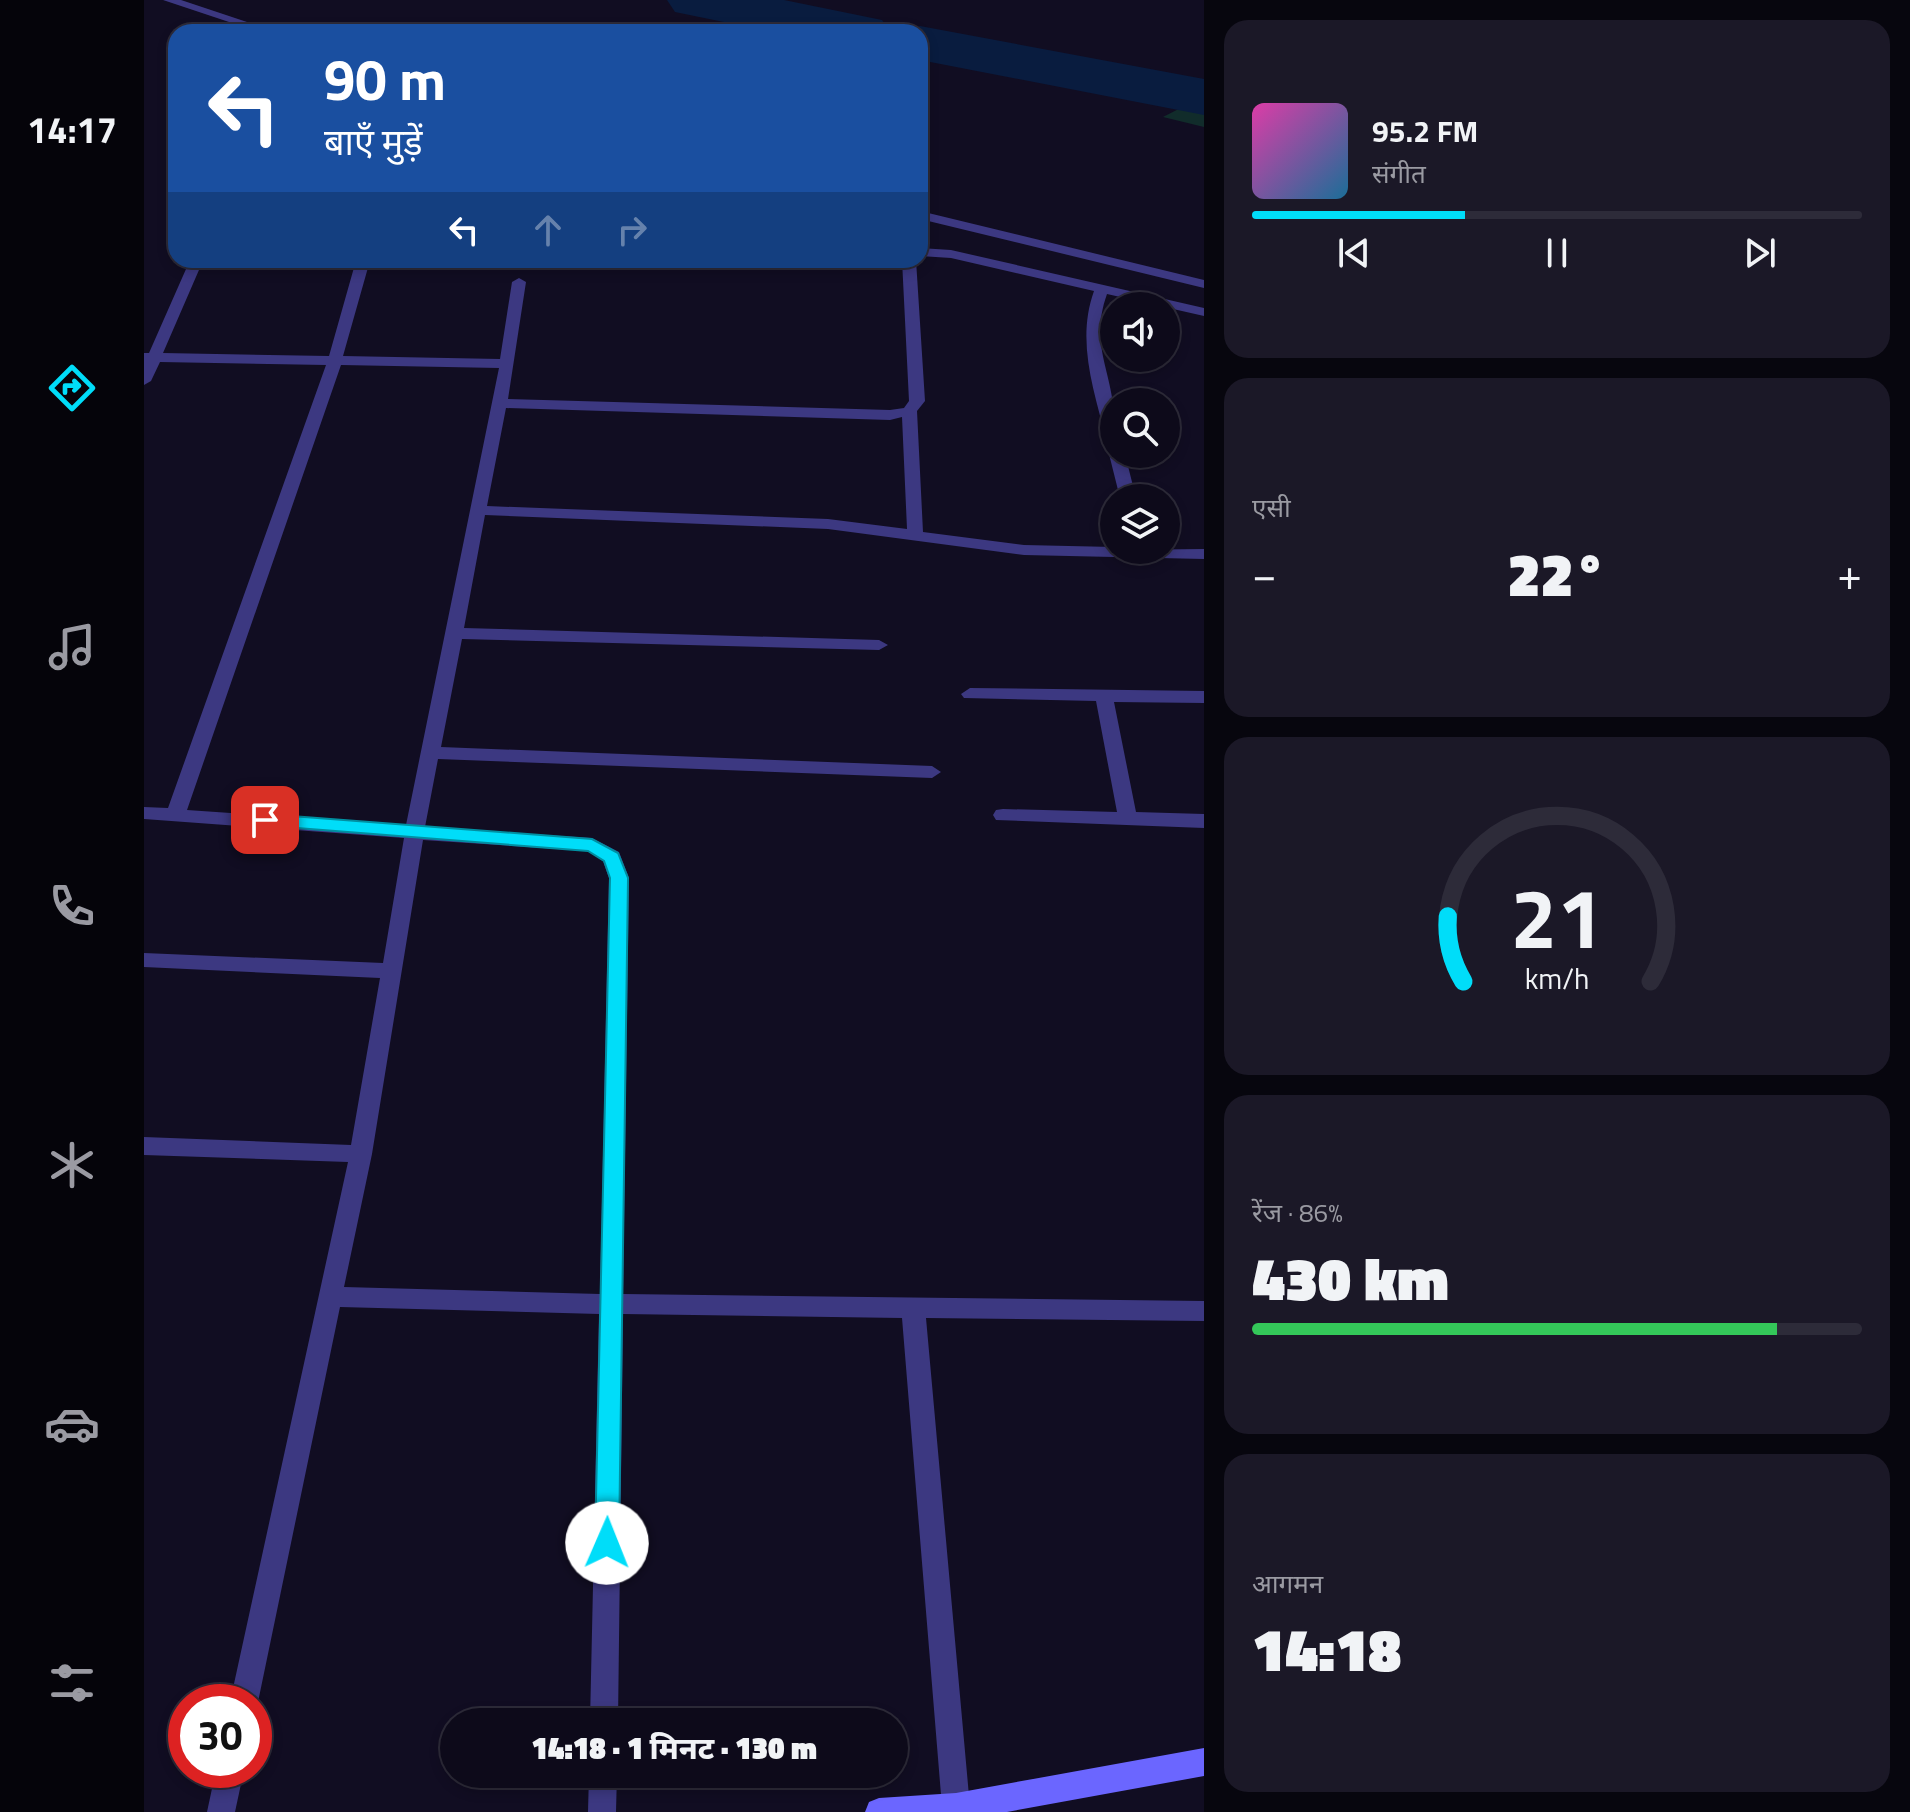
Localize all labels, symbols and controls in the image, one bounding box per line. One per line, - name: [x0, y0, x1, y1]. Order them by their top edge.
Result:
- text: 90 m: [324, 37, 446, 122]
- icon: left: [192, 56, 296, 160]
- text: 14:17: [27, 102, 117, 157]
- text: 95.2 FM: [1372, 108, 1478, 154]
- text: बाएँ मुड़ें: [324, 114, 423, 169]
- text: संगीत: [1372, 154, 1426, 193]
- icon: left: [442, 208, 486, 252]
- icon: ahead: [526, 208, 570, 252]
- icon: right: [610, 208, 654, 252]
- icon: previous: [1332, 231, 1376, 275]
- icon: pause: [1535, 231, 1579, 275]
- icon: next: [1738, 231, 1782, 275]
- map controls: [1100, 292, 1180, 564]
- button: sound: [1100, 292, 1180, 372]
- icon: directions: [44, 360, 100, 416]
- button: search: [1100, 388, 1180, 468]
- button: layers: [1100, 484, 1180, 564]
- text: एसी: [1252, 488, 1291, 527]
- text: 22°: [1508, 528, 1607, 619]
- text: −: [1252, 540, 1277, 607]
- text: +: [1837, 540, 1862, 607]
- icon: music: [44, 619, 100, 675]
- pin: [231, 786, 299, 854]
- icon: arrive: [243, 798, 287, 842]
- text: 21: [1510, 854, 1604, 980]
- icon: phone: [44, 878, 100, 934]
- text: km/h: [1525, 957, 1589, 1000]
- icon: climate: [44, 1137, 100, 1193]
- text: रेंज · 86%: [1252, 1193, 1343, 1232]
- text: 430 km: [1252, 1232, 1449, 1323]
- icon: car: [44, 1396, 100, 1452]
- position arrow: [565, 1501, 649, 1585]
- text: आगमन: [1252, 1564, 1323, 1603]
- text: 14:18: [1252, 1603, 1401, 1694]
- icon: filters: [44, 1655, 100, 1711]
- speed limit sign: 30: [168, 1684, 272, 1788]
- text: 14:18 · 1 मिनट · 130 m: [531, 1725, 817, 1771]

